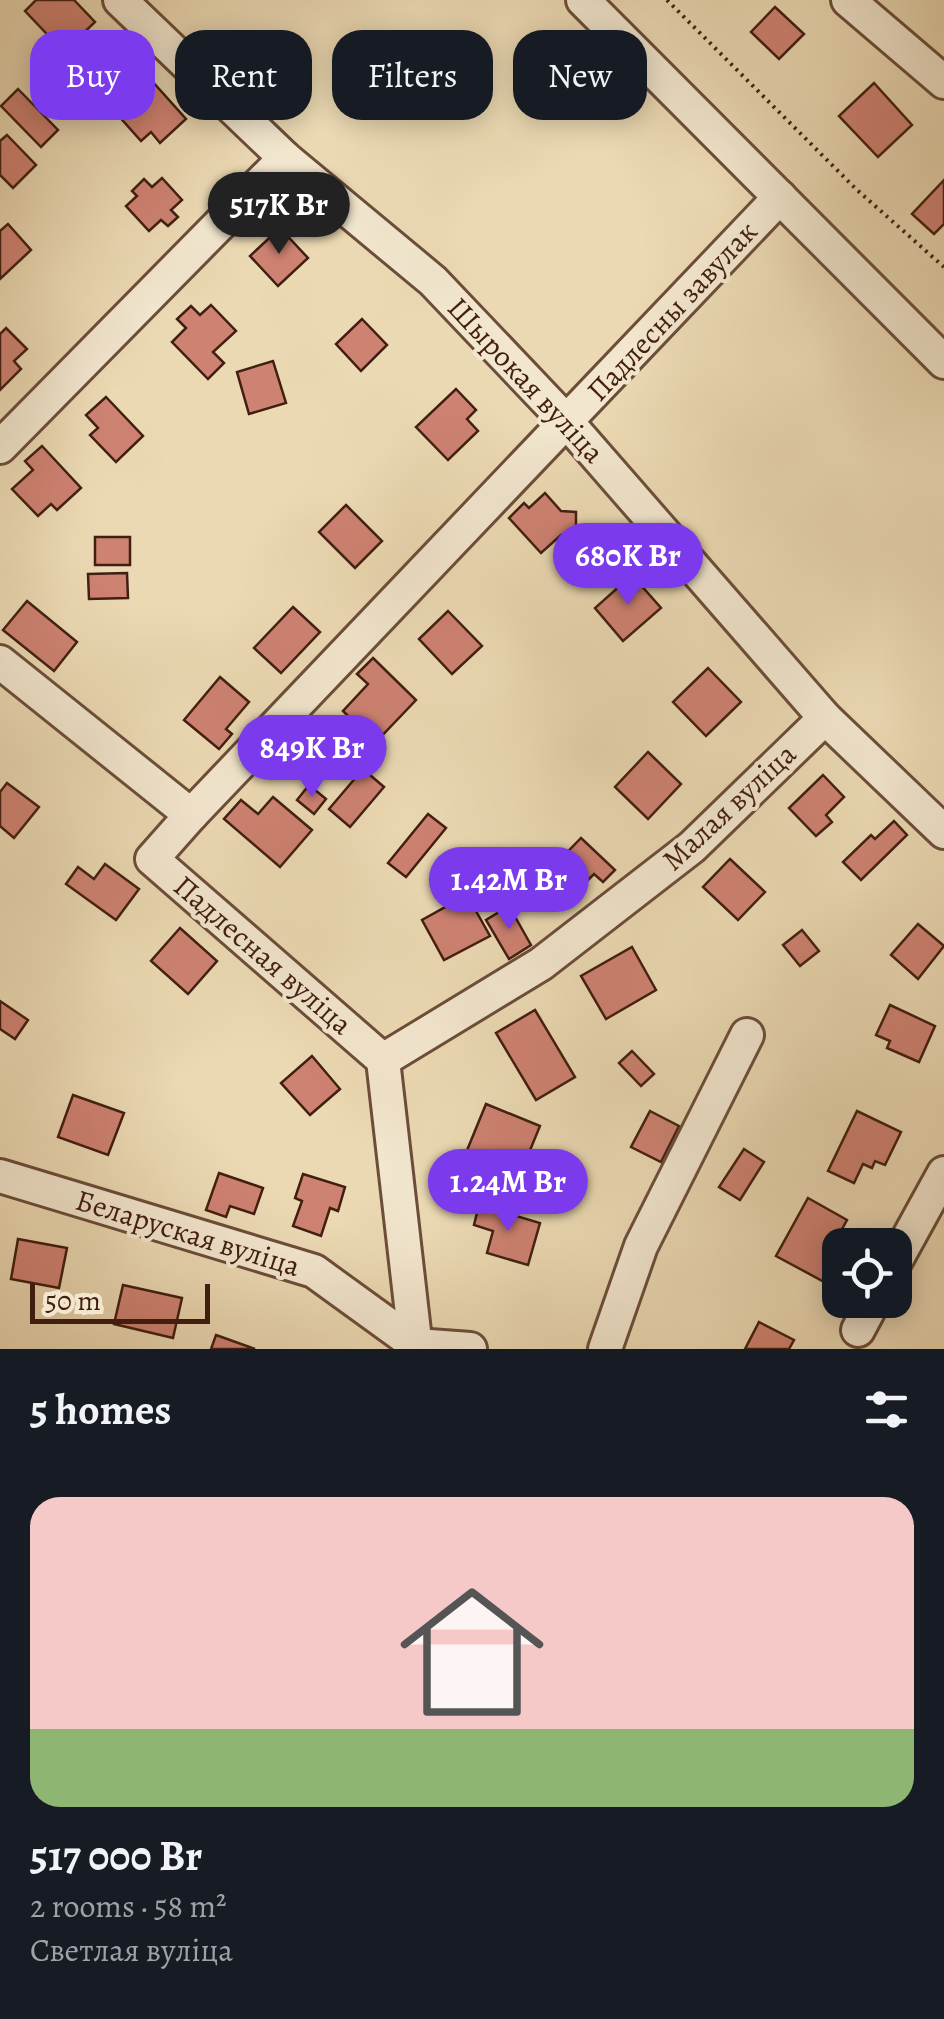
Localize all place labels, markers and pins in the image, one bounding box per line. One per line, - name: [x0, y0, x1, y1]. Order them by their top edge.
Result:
- pin: 517K Br: [187, 172, 371, 257]
- pin: 680K Br: [536, 523, 720, 608]
- pin: 849K Br: [220, 715, 404, 800]
- pin: 1.42M Br: [406, 847, 612, 932]
- pin: 1.24M Br: [405, 1149, 611, 1234]

